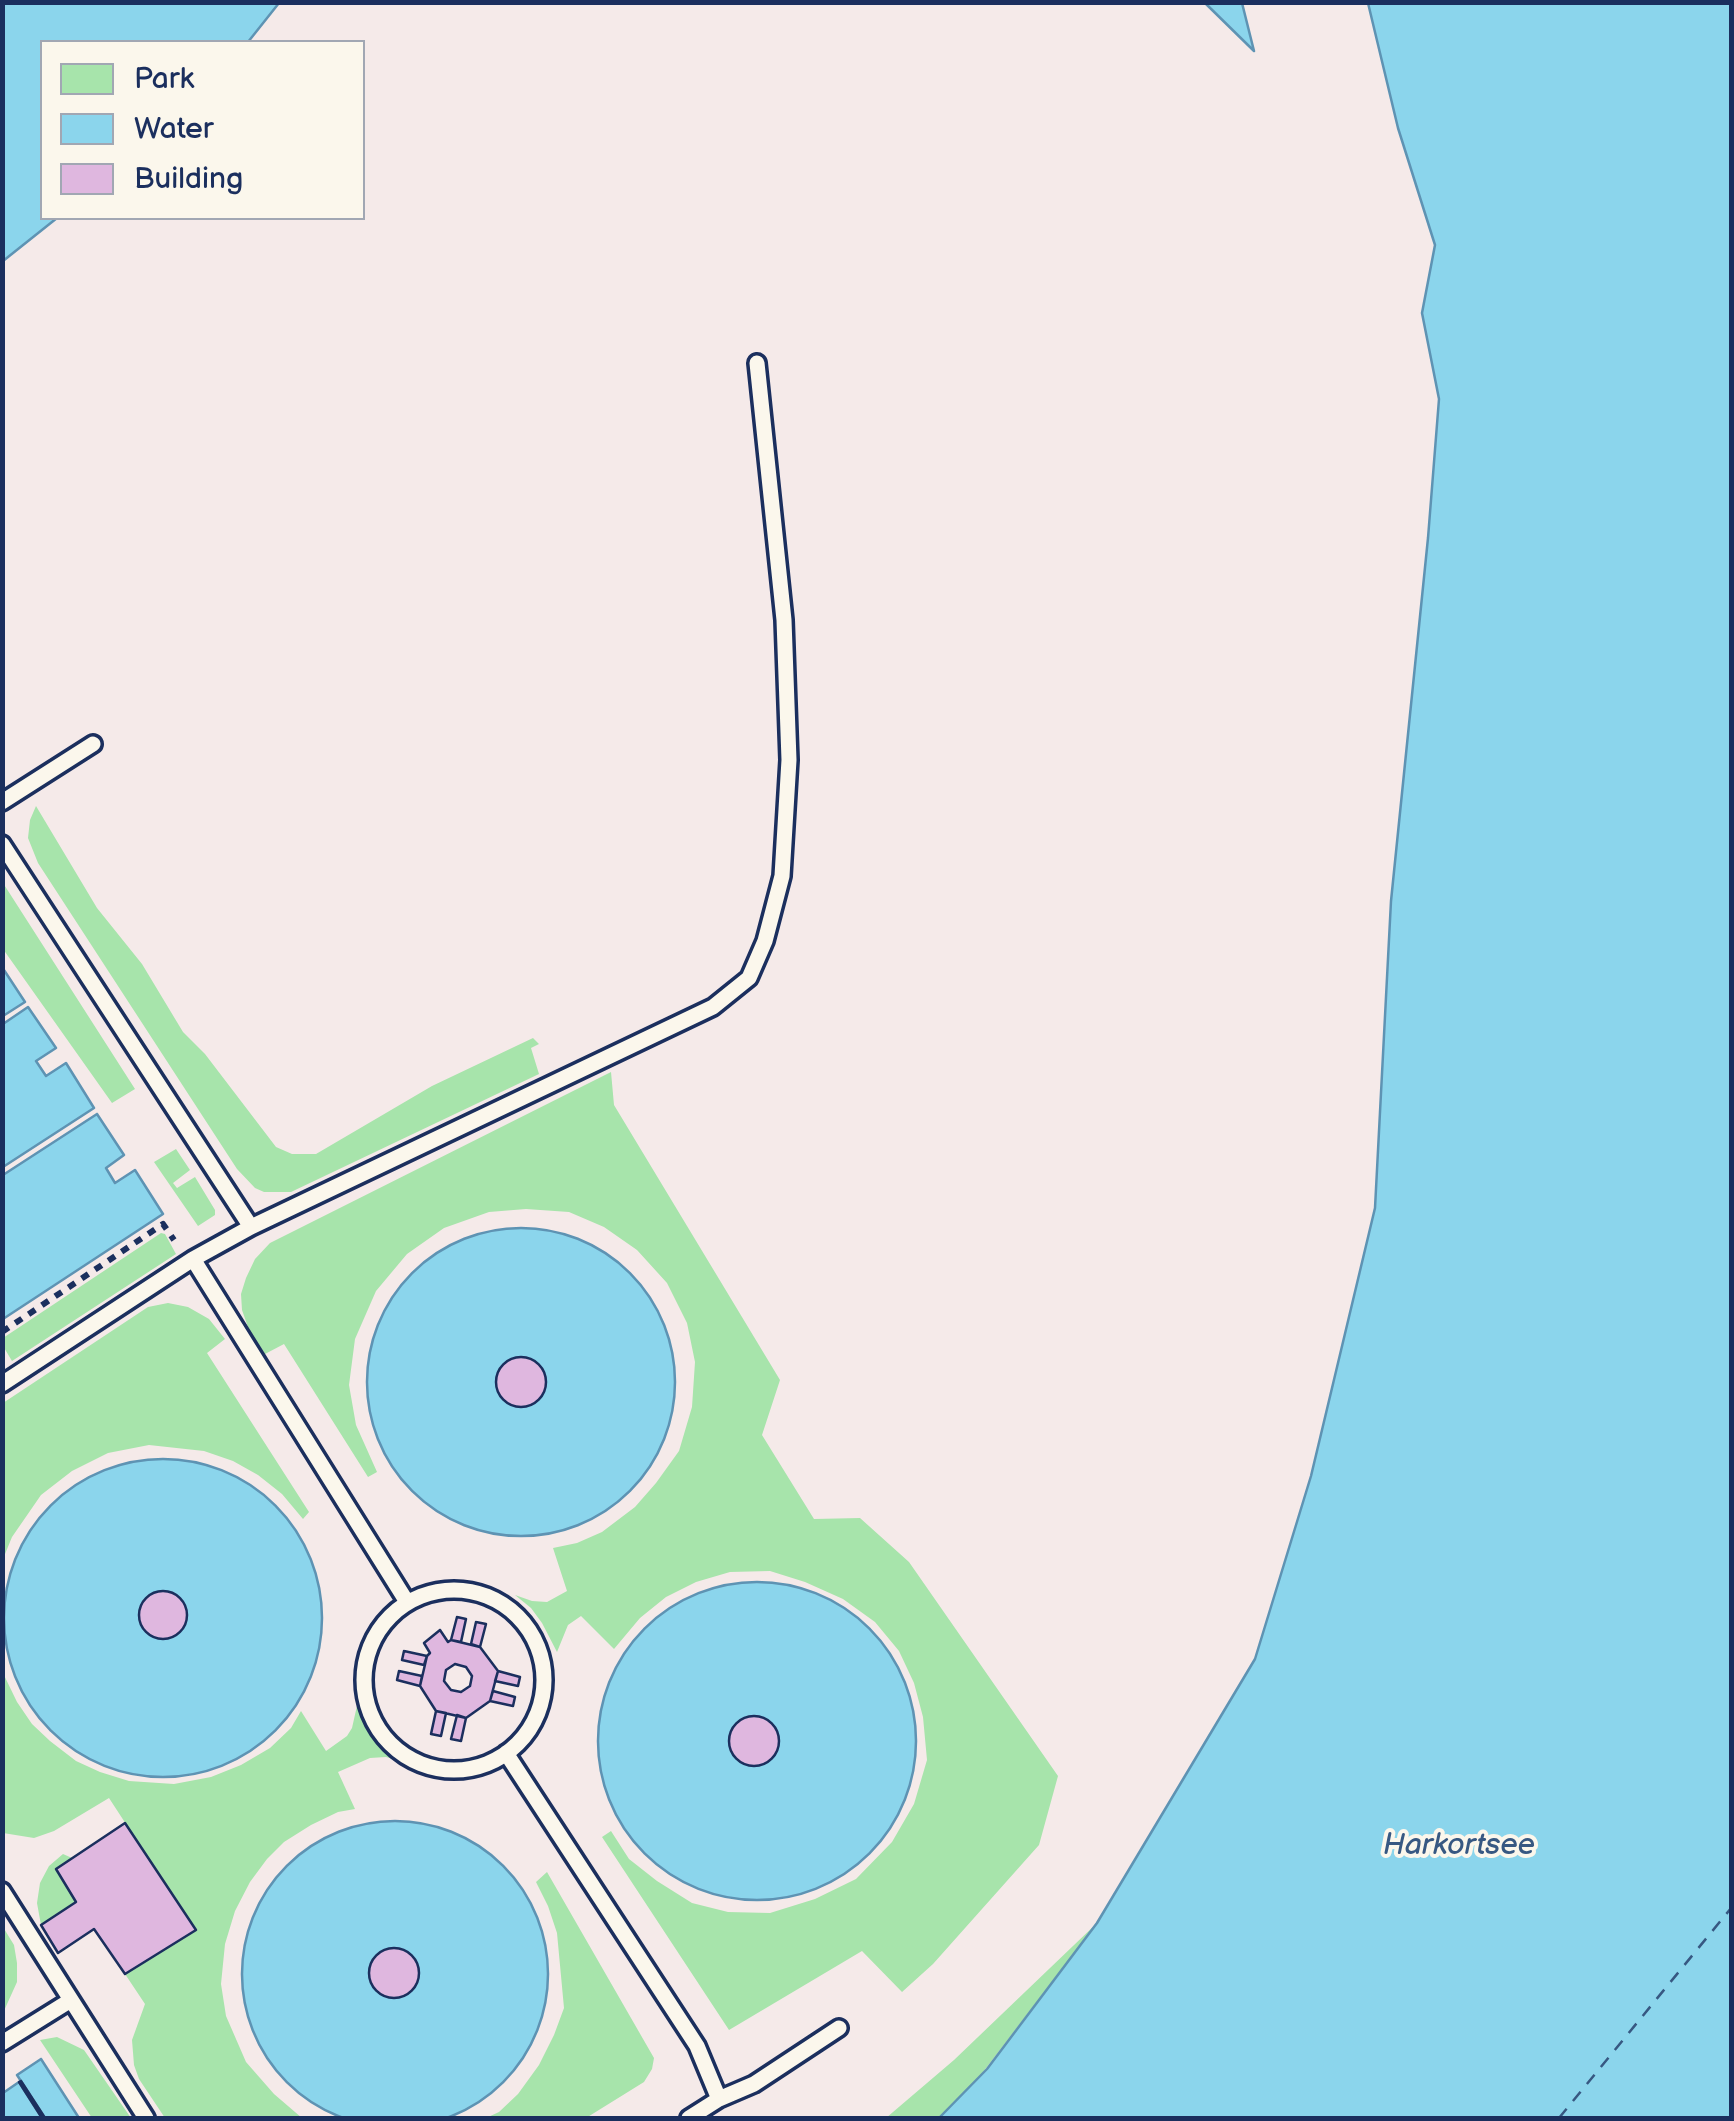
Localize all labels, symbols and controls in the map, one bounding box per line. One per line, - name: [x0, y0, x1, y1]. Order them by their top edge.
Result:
- legend: [40, 40, 365, 220]
- text: Park: [134, 61, 194, 97]
- text: Water: [134, 111, 214, 147]
- text: Building: [134, 161, 243, 197]
- water label: Harkortsee: [1383, 1828, 1535, 1864]

